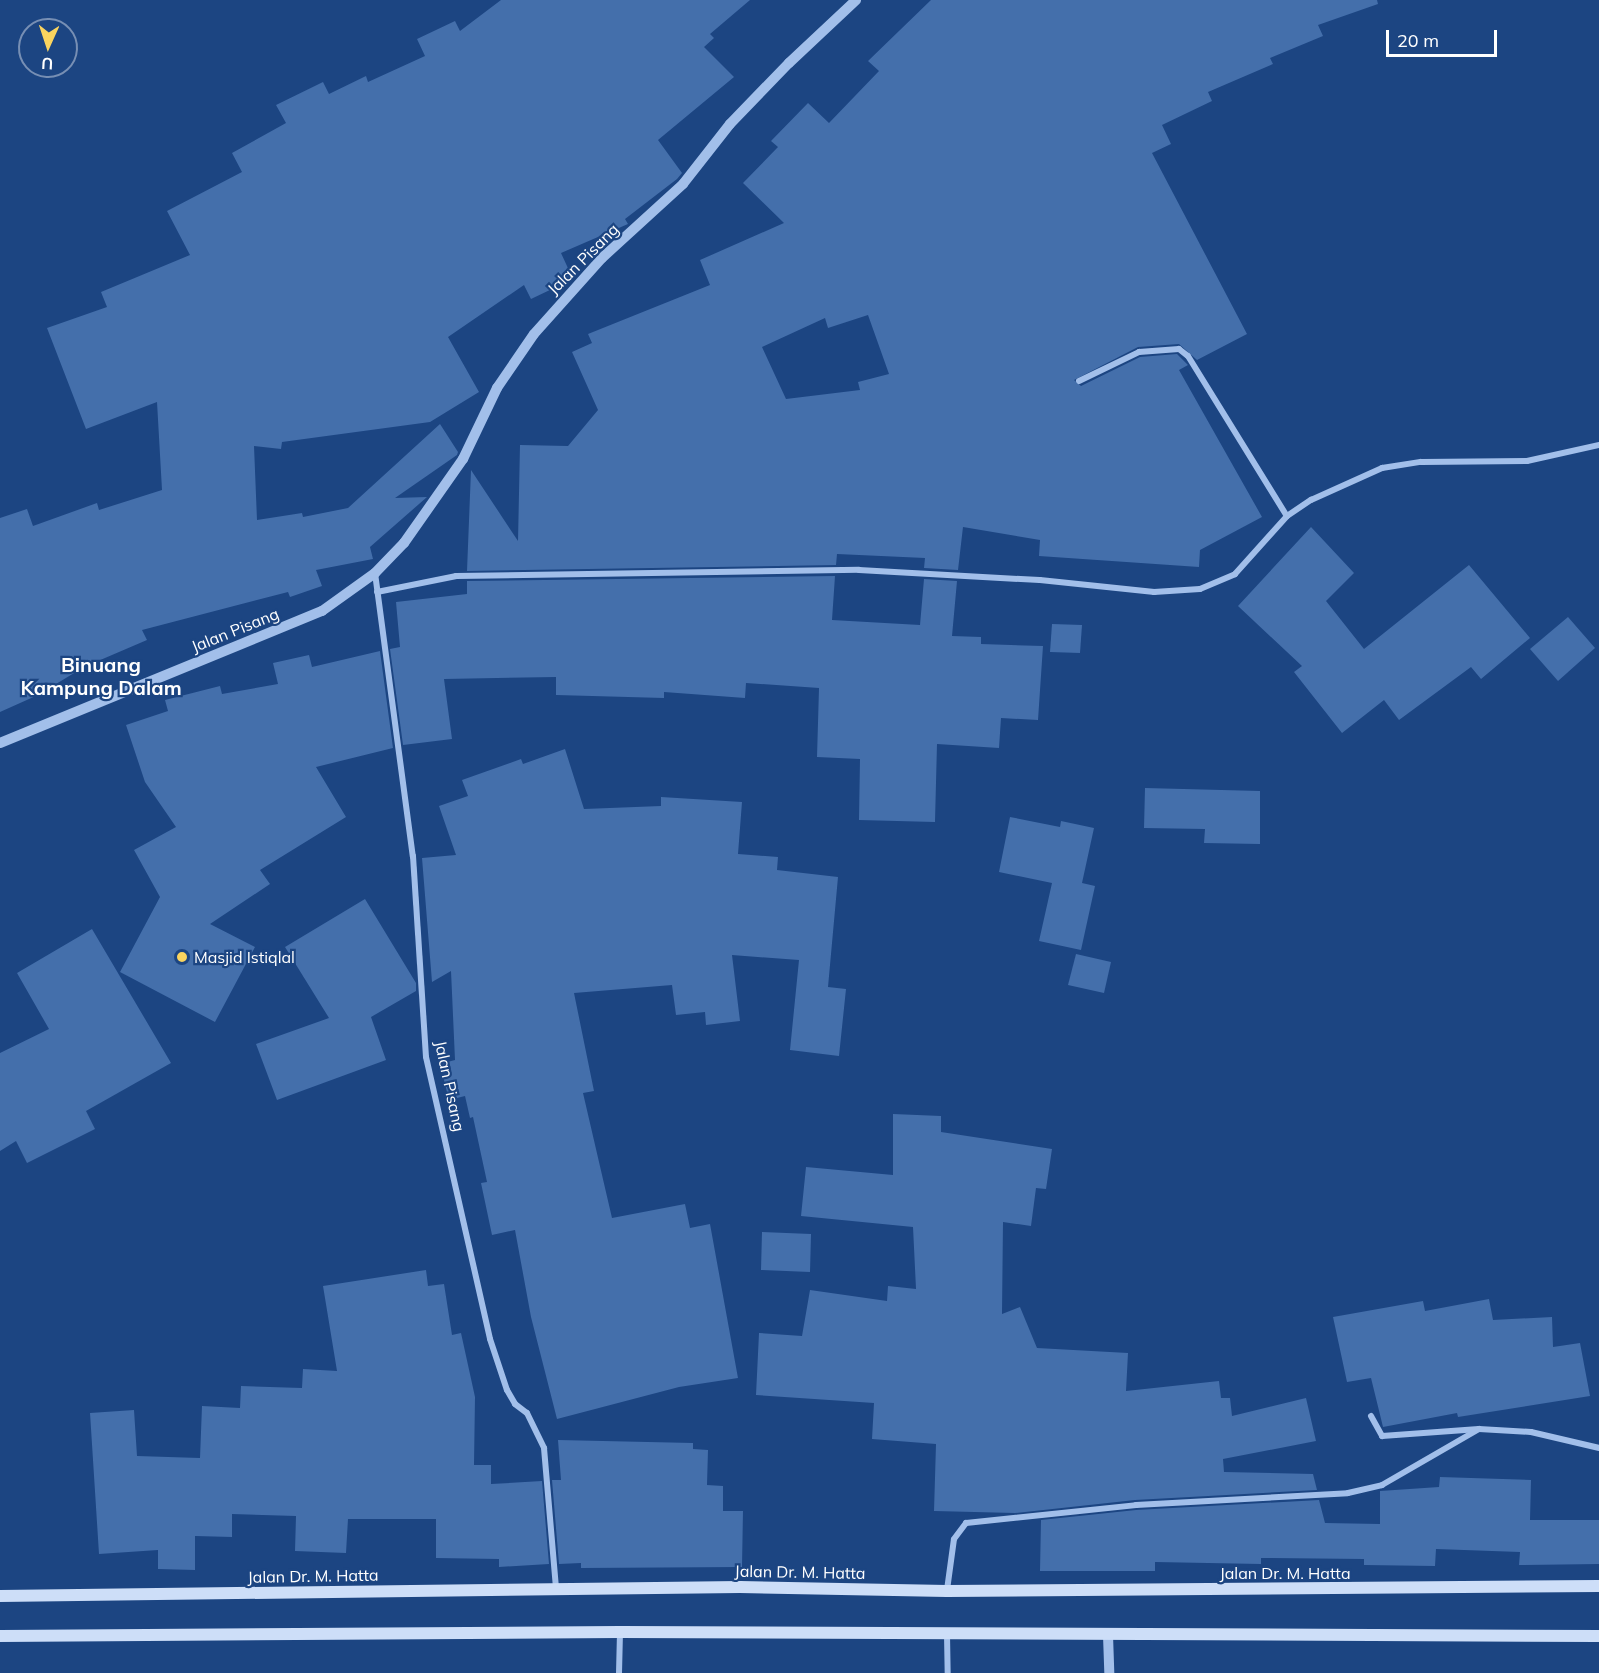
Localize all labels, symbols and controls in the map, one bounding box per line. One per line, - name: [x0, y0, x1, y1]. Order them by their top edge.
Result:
- north arrow: [18, 18, 78, 78]
- scale bar: [1389, 18, 1500, 56]
- text: 20 m: [1397, 29, 1439, 52]
- text: U: [41, 54, 54, 74]
- street label: Jalan Pisang: [543, 219, 623, 299]
- street label: Jalan Pisang: [188, 604, 282, 656]
- district label: Binuang Kampung Dalam: [20, 653, 182, 700]
- place label: Masjid Istiqlal: [194, 947, 295, 967]
- marker: Masjid Istiqlal: [175, 950, 189, 964]
- street label: Jalan Pisang: [431, 1039, 469, 1133]
- street label: Jalan Dr. M. Hatta: [734, 1561, 866, 1583]
- street label: Jalan Dr. M. Hatta: [1219, 1563, 1351, 1583]
- street label: Jalan Dr. M. Hatta: [247, 1565, 379, 1587]

